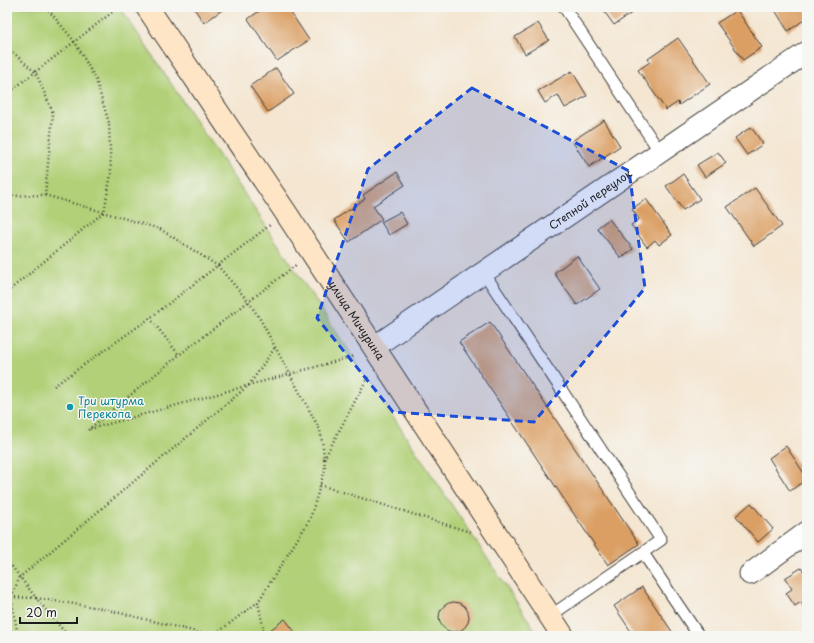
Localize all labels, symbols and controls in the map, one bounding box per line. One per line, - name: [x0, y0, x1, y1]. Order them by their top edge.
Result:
- street label: Степной переулок: [545, 164, 636, 234]
- street label: улица Мичурина: [325, 277, 389, 363]
- place label: Три штурма Перекопа: [78, 392, 144, 422]
- marker: Три штурма Перекопа: [65, 402, 75, 412]
- scale bar: [20, 599, 77, 625]
- text: 20 m: [26, 603, 57, 621]

